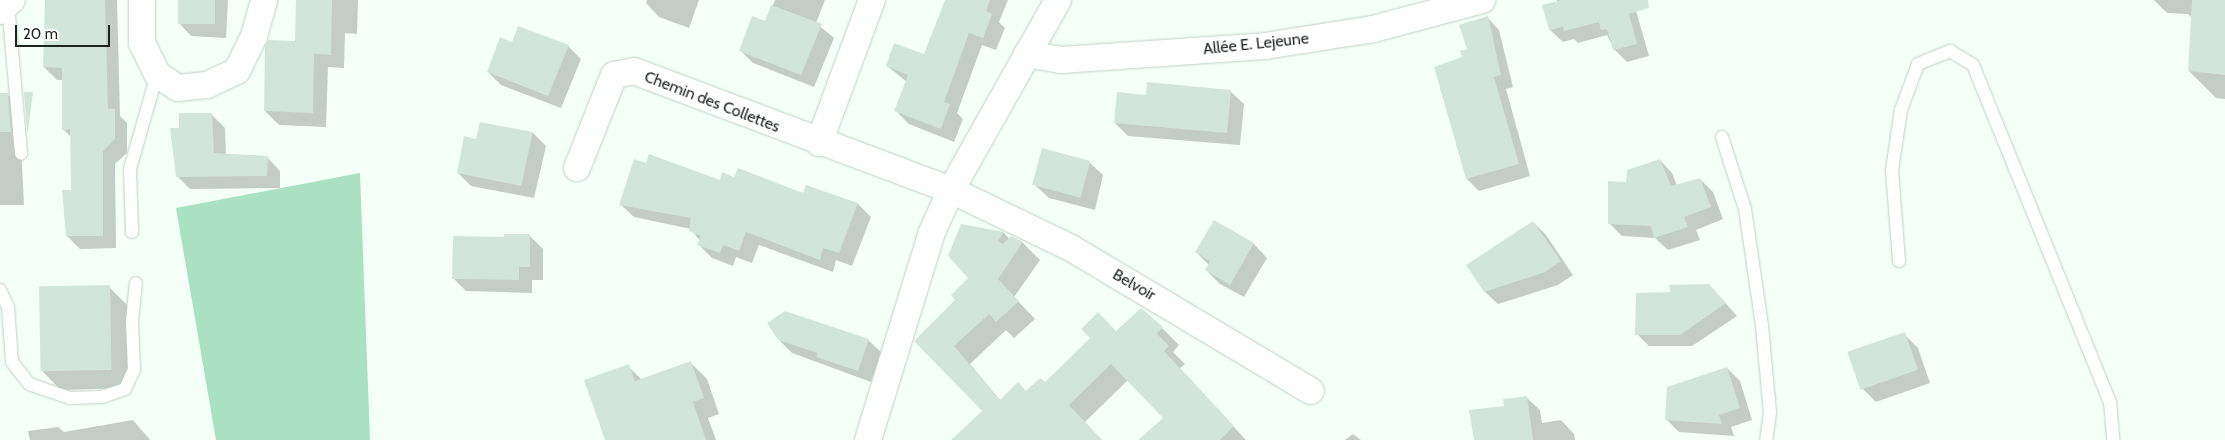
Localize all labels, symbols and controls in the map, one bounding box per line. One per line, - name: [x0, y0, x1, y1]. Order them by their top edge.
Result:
- scale bar: [18, 15, 112, 47]
- text: 20 m: [23, 25, 58, 43]
- street label: Allée E. Lejeune: [1202, 29, 1310, 59]
- street label: Chemin des Collettes: [642, 67, 782, 137]
- street label: Belvoir: [1109, 265, 1159, 305]

